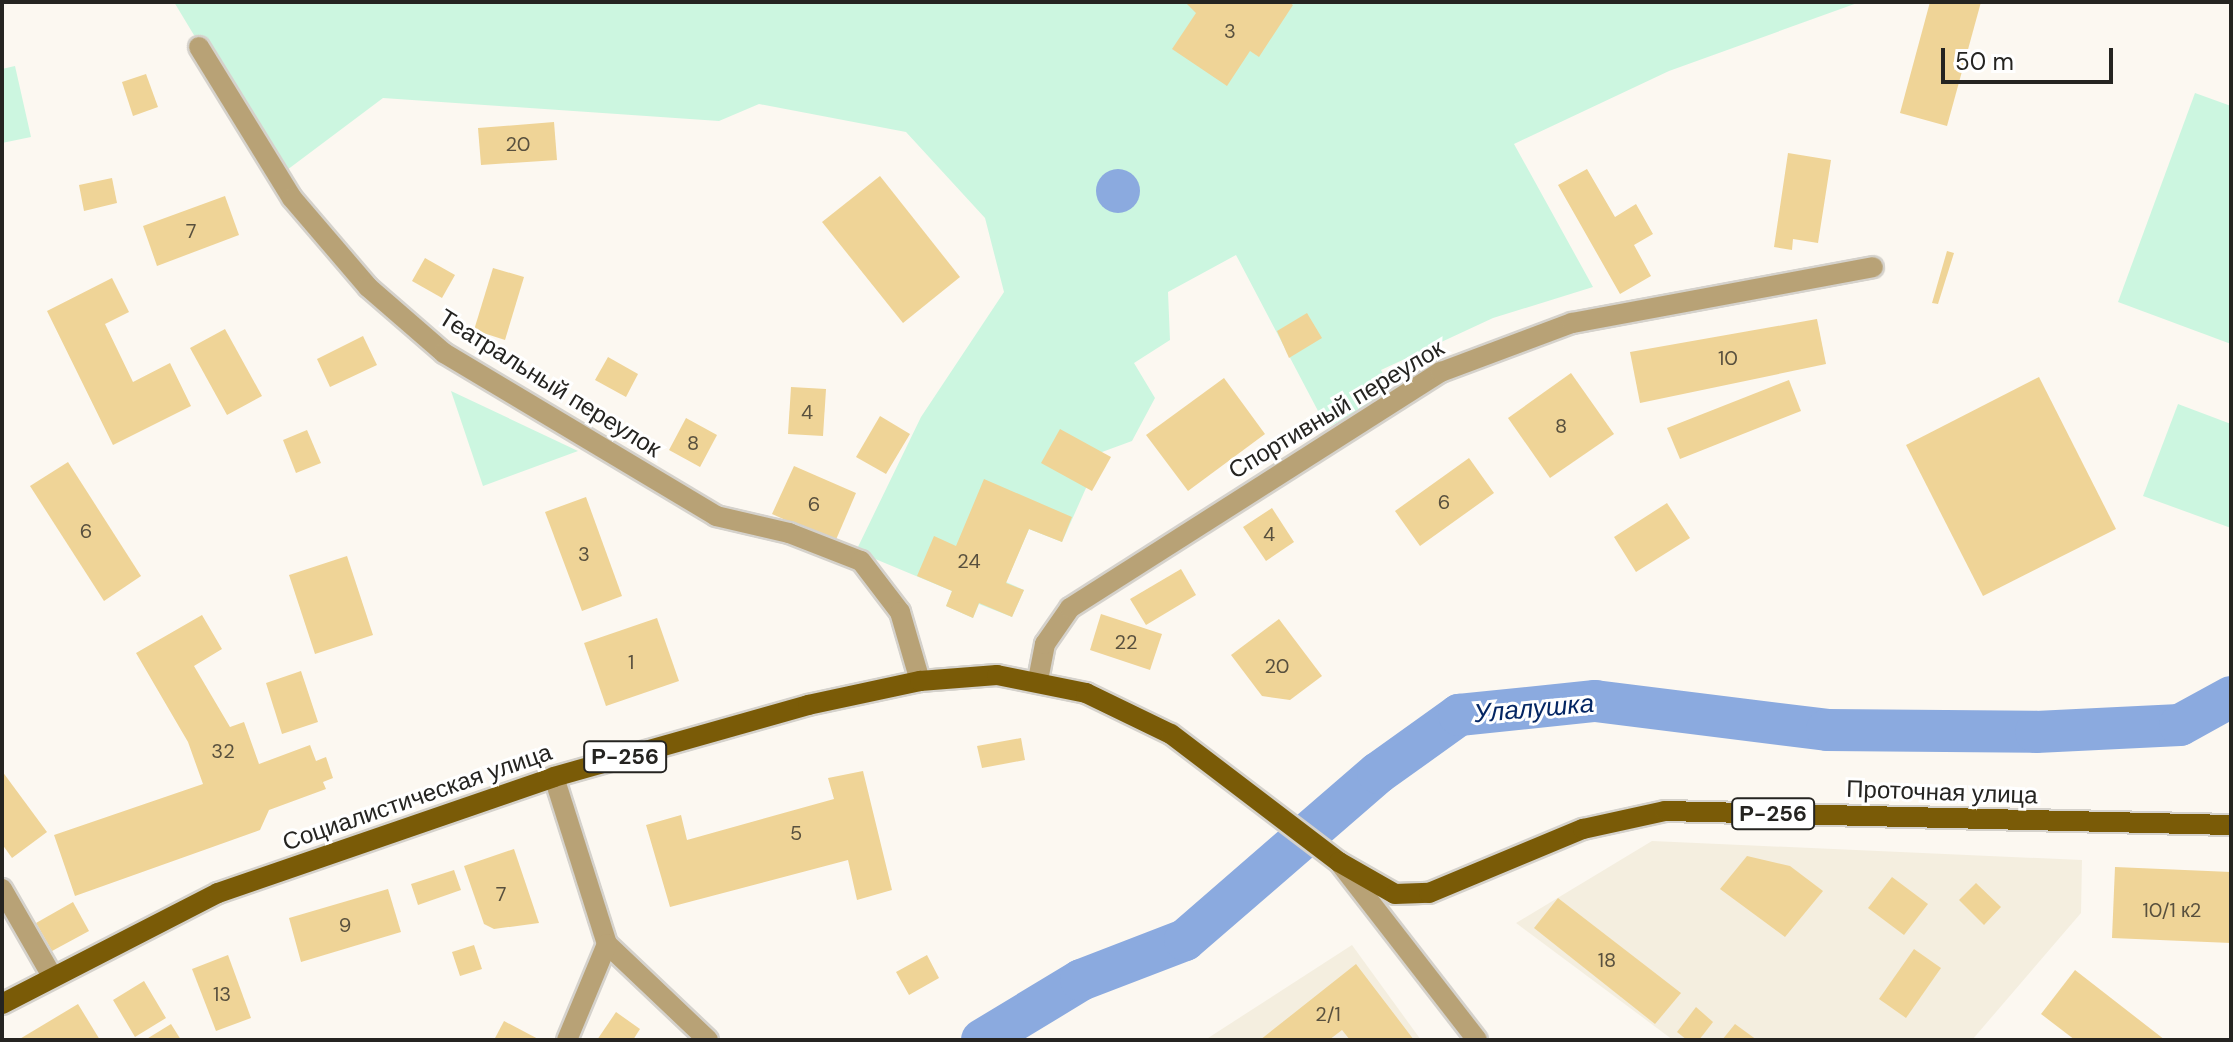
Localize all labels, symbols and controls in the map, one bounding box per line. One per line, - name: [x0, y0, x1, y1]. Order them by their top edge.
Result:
- house number: 3: [1224, 19, 1236, 43]
- scale bar: [1945, 32, 2117, 82]
- text: 50 m: [1955, 46, 2014, 77]
- house number: 20: [506, 132, 530, 156]
- house number: 7: [186, 219, 196, 243]
- street label: Театральный переулок: [434, 303, 666, 463]
- street label: Спортивный переулок: [1223, 333, 1449, 485]
- house number: 10: [1718, 346, 1738, 370]
- house number: 4: [801, 400, 813, 424]
- house number: 8: [1555, 414, 1567, 438]
- house number: 8: [687, 431, 699, 455]
- house number: 6: [1438, 490, 1450, 514]
- house number: 6: [808, 492, 820, 516]
- house number: 6: [80, 519, 92, 543]
- house number: 4: [1263, 522, 1275, 546]
- house number: 3: [578, 542, 590, 566]
- house number: 24: [957, 549, 981, 573]
- house number: 22: [1114, 630, 1138, 654]
- house number: 1: [628, 650, 634, 674]
- house number: 20: [1265, 654, 1289, 678]
- water label: Улалушка: [1473, 688, 1595, 730]
- street label: Социалистическая улица: [279, 737, 555, 857]
- house number: 32: [211, 739, 235, 763]
- road number: Р-256: [583, 739, 667, 775]
- street label: Проточная улица: [1846, 774, 2038, 810]
- road number: Р-256: [1731, 796, 1815, 832]
- house number: 5: [790, 821, 802, 845]
- house number: 7: [496, 882, 506, 906]
- house number: 10/1 к2: [2143, 898, 2201, 922]
- house number: 9: [339, 913, 351, 937]
- house number: 18: [1598, 948, 1616, 972]
- house number: 13: [213, 982, 231, 1006]
- house number: 2/1: [1315, 1002, 1341, 1026]

